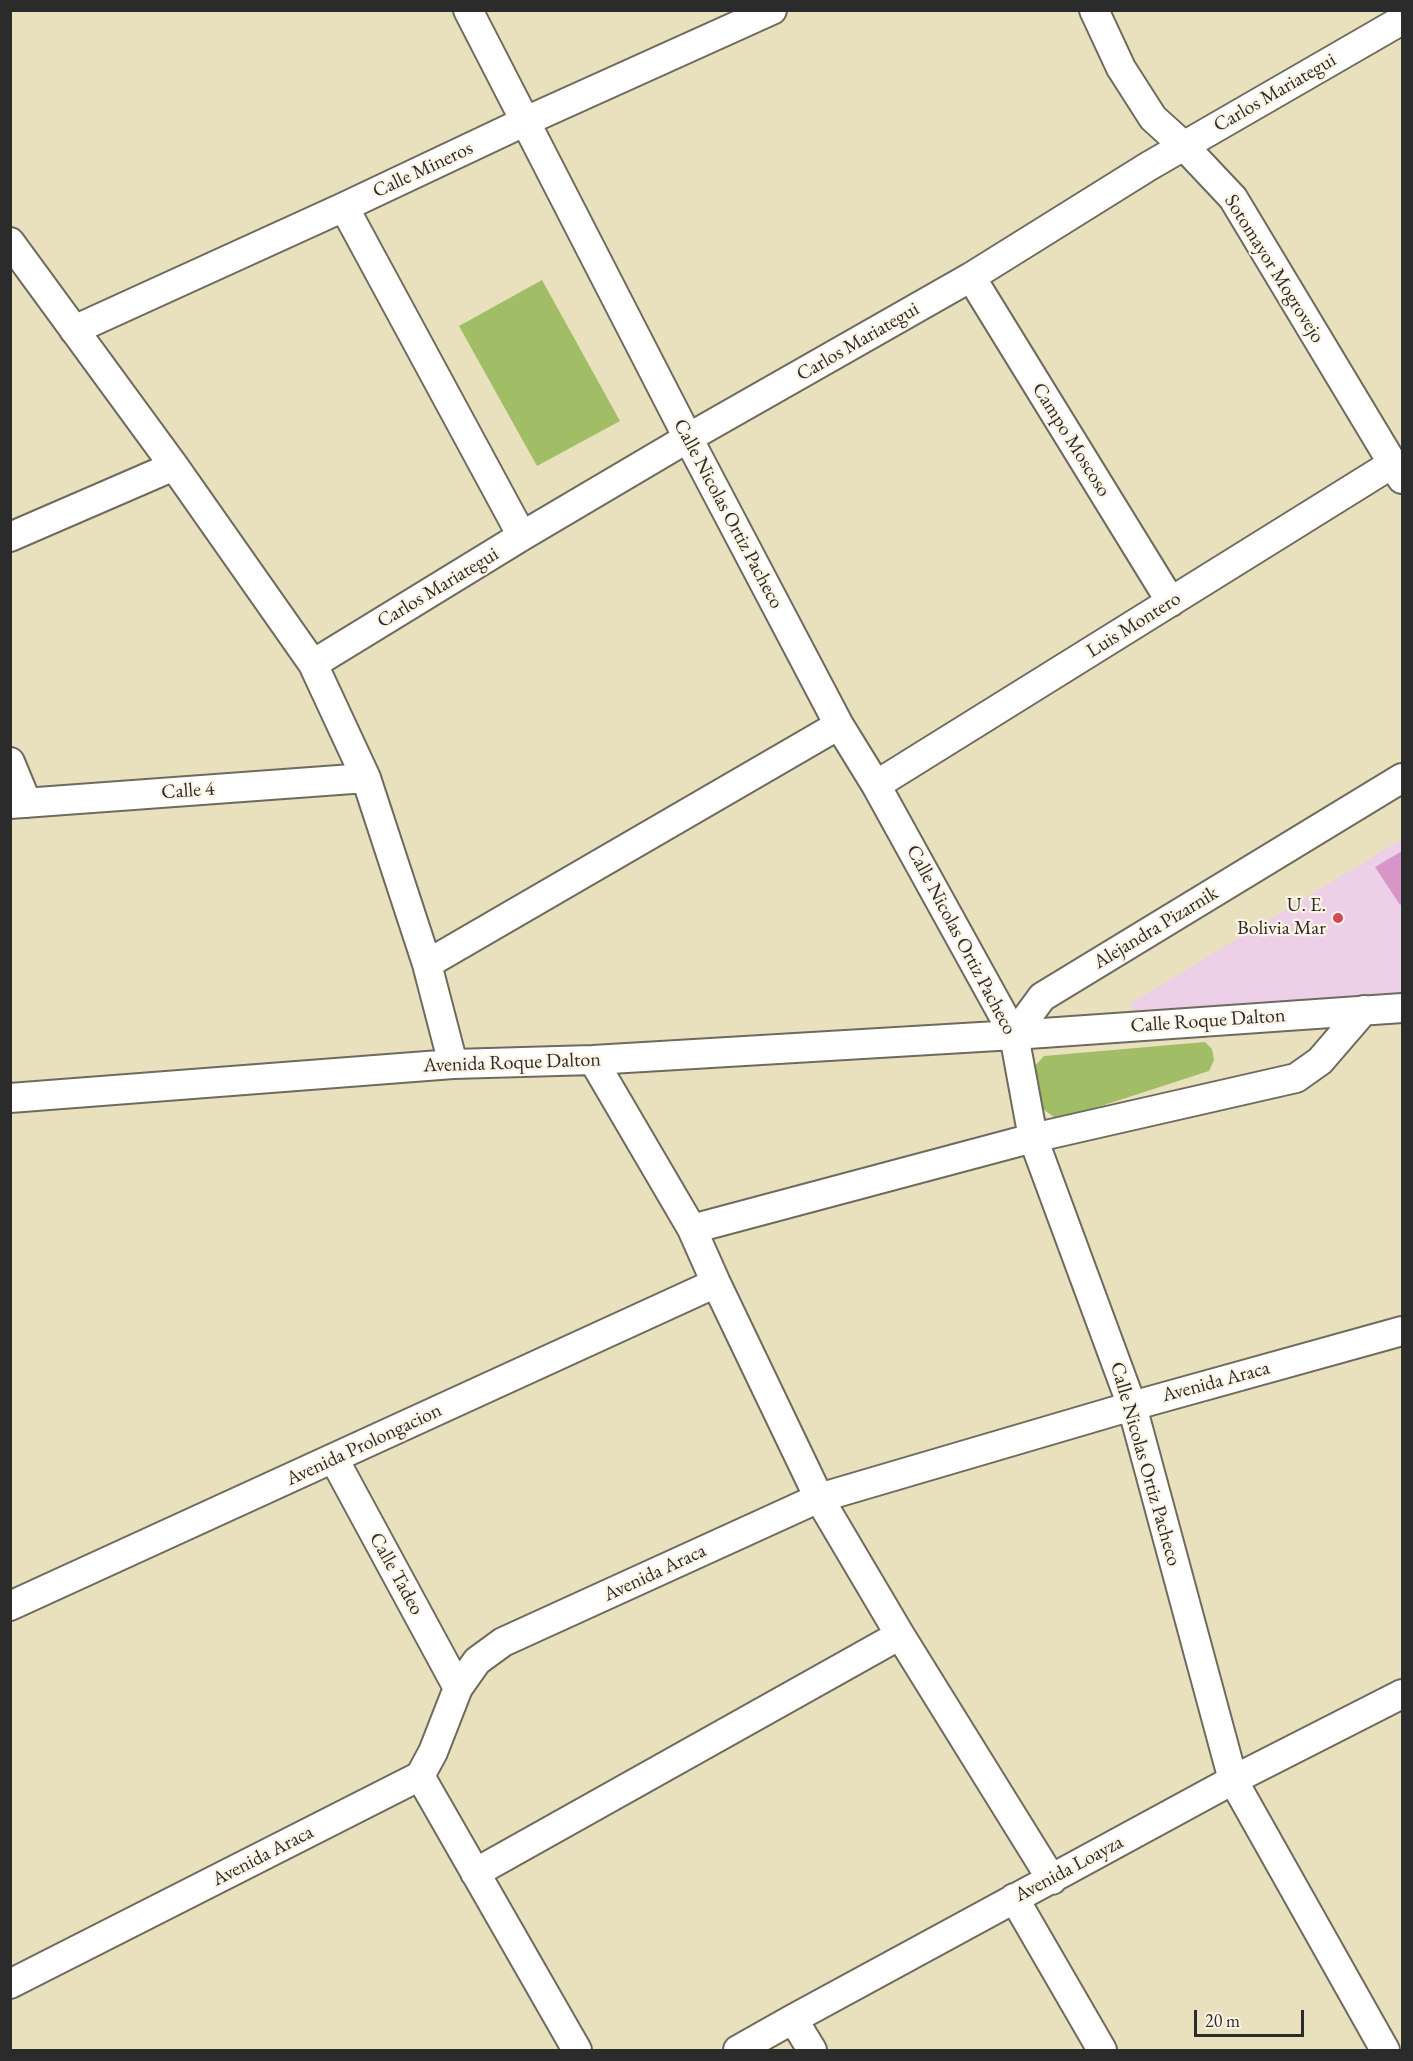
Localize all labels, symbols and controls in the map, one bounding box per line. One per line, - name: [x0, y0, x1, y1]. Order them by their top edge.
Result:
- street label: Carlos Mariategui: [1210, 48, 1340, 138]
- street label: Calle Mineros: [369, 136, 477, 204]
- street label: Sotomayor Mogrovejo: [1219, 190, 1329, 348]
- street label: Carlos Mariategui: [793, 297, 923, 387]
- street label: Campo Moscoso: [1026, 379, 1116, 501]
- street label: Calle Nicolas Ortiz Pacheco: [668, 415, 788, 613]
- street label: Carlos Mariategui: [373, 542, 503, 634]
- street label: Luis Montero: [1083, 587, 1185, 663]
- street label: Calle 4: [161, 777, 215, 805]
- street label: Calle Nicolas Ortiz Pacheco: [901, 841, 1021, 1039]
- street label: Alejandra Pizarnik: [1089, 881, 1223, 975]
- place label: U. E. Bolivia Mar: [1237, 894, 1326, 941]
- marker: U. E. Bolivia Mar: [1331, 911, 1345, 925]
- street label: Calle Roque Dalton: [1130, 1004, 1286, 1038]
- street label: Avenida Roque Dalton: [423, 1048, 601, 1078]
- street label: Avenida Araca: [1160, 1356, 1272, 1408]
- street label: Calle Nicolas Ortiz Pacheco: [1104, 1359, 1186, 1569]
- street label: Avenida Prolongacion: [282, 1398, 446, 1492]
- street label: Calle Tadeo: [364, 1529, 428, 1619]
- street label: Avenida Araca: [600, 1539, 710, 1607]
- street label: Avenida Araca: [208, 1820, 318, 1892]
- street label: Avenida Loayza: [1011, 1830, 1127, 1908]
- scale bar: [1197, 1998, 1306, 2036]
- text: 20 m: [1205, 2009, 1240, 2032]

